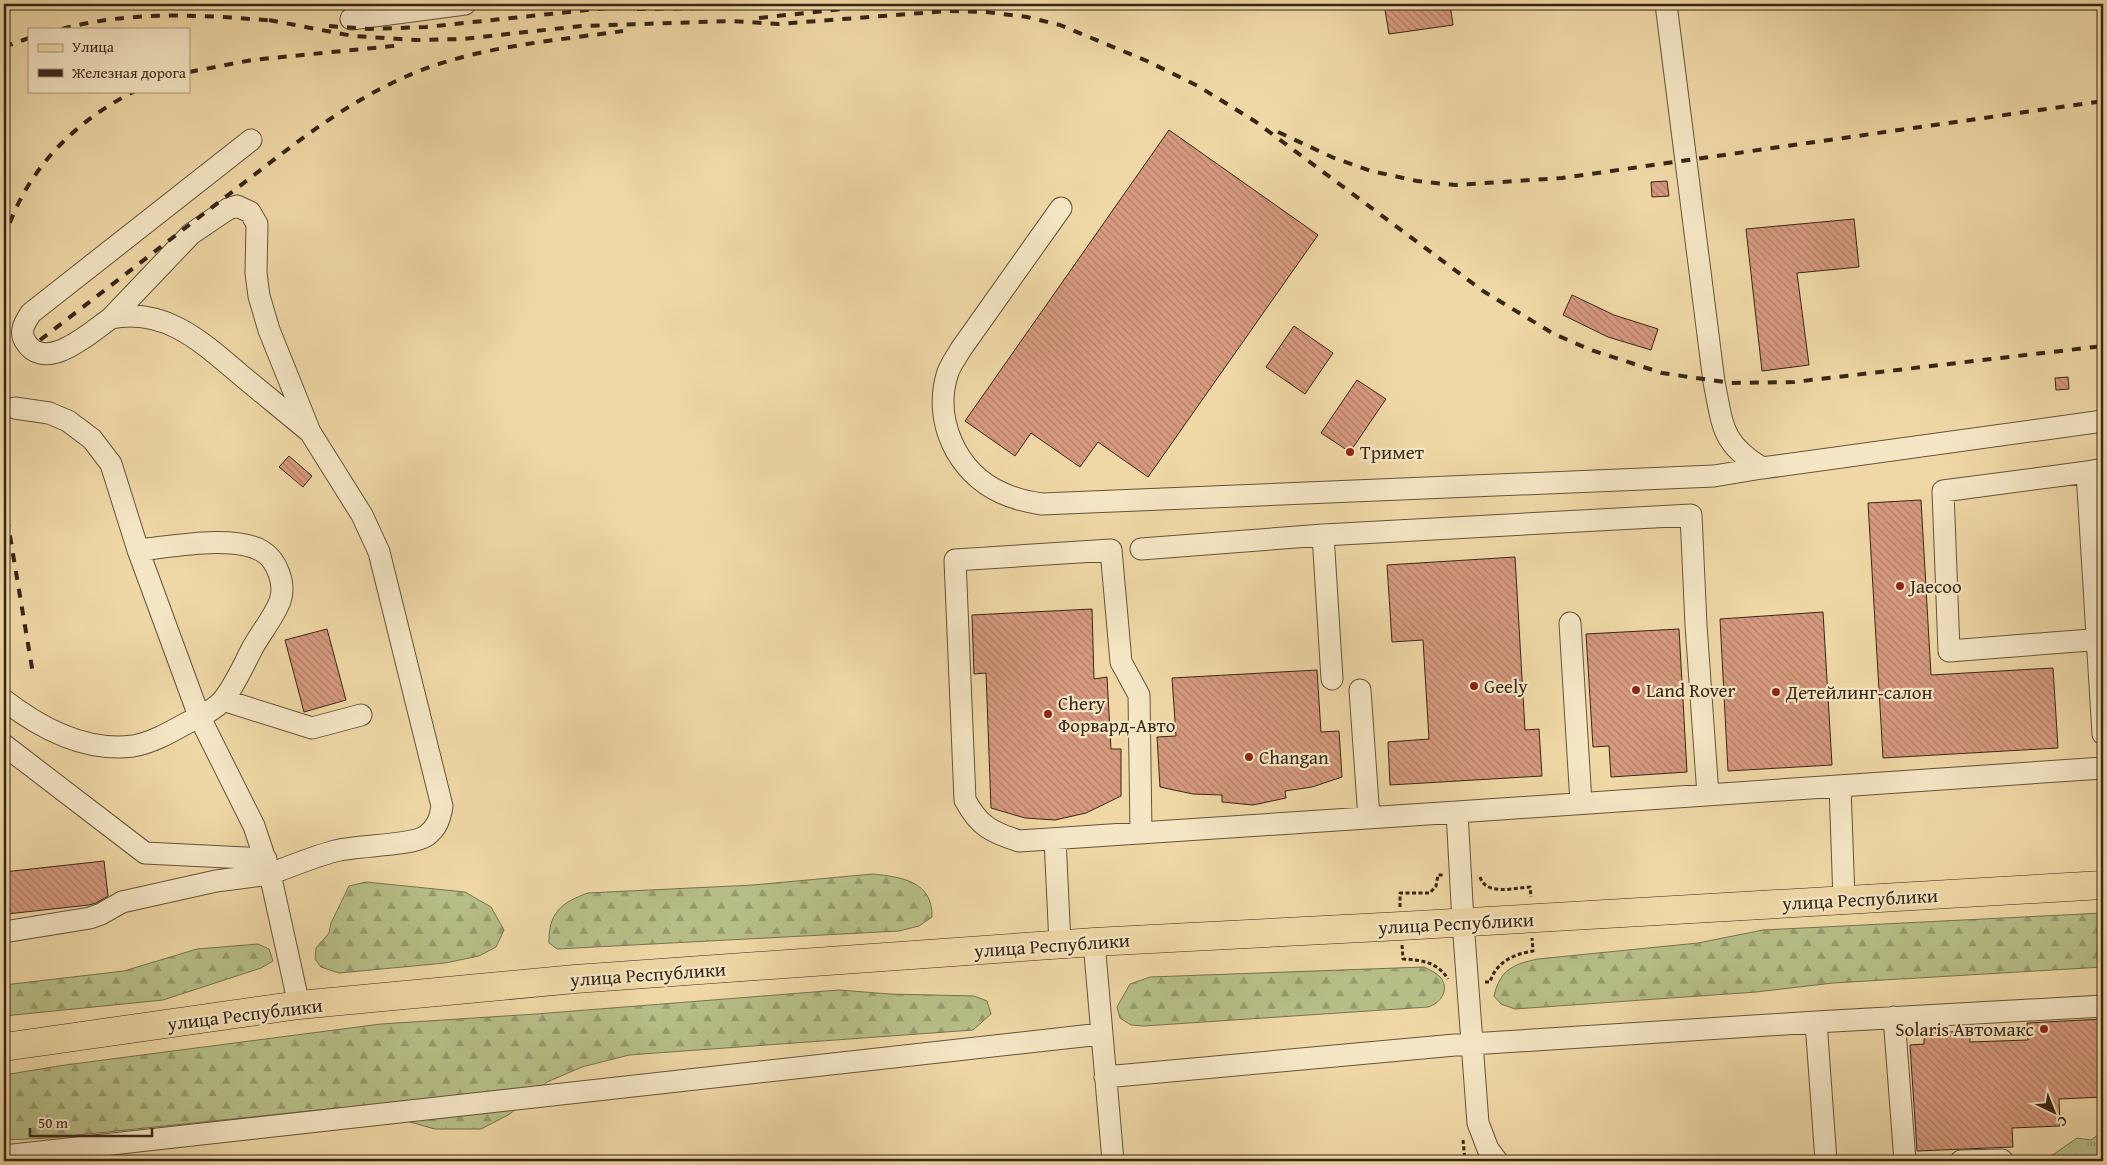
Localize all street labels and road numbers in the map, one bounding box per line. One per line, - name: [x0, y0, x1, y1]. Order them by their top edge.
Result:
- street label: улица Республики: [1780, 881, 1939, 917]
- street label: улица Республики: [1376, 905, 1535, 941]
- street label: улица Республики: [972, 926, 1131, 964]
- street label: улица Республики: [568, 955, 727, 993]
- street label: улица Республики: [165, 991, 324, 1038]

